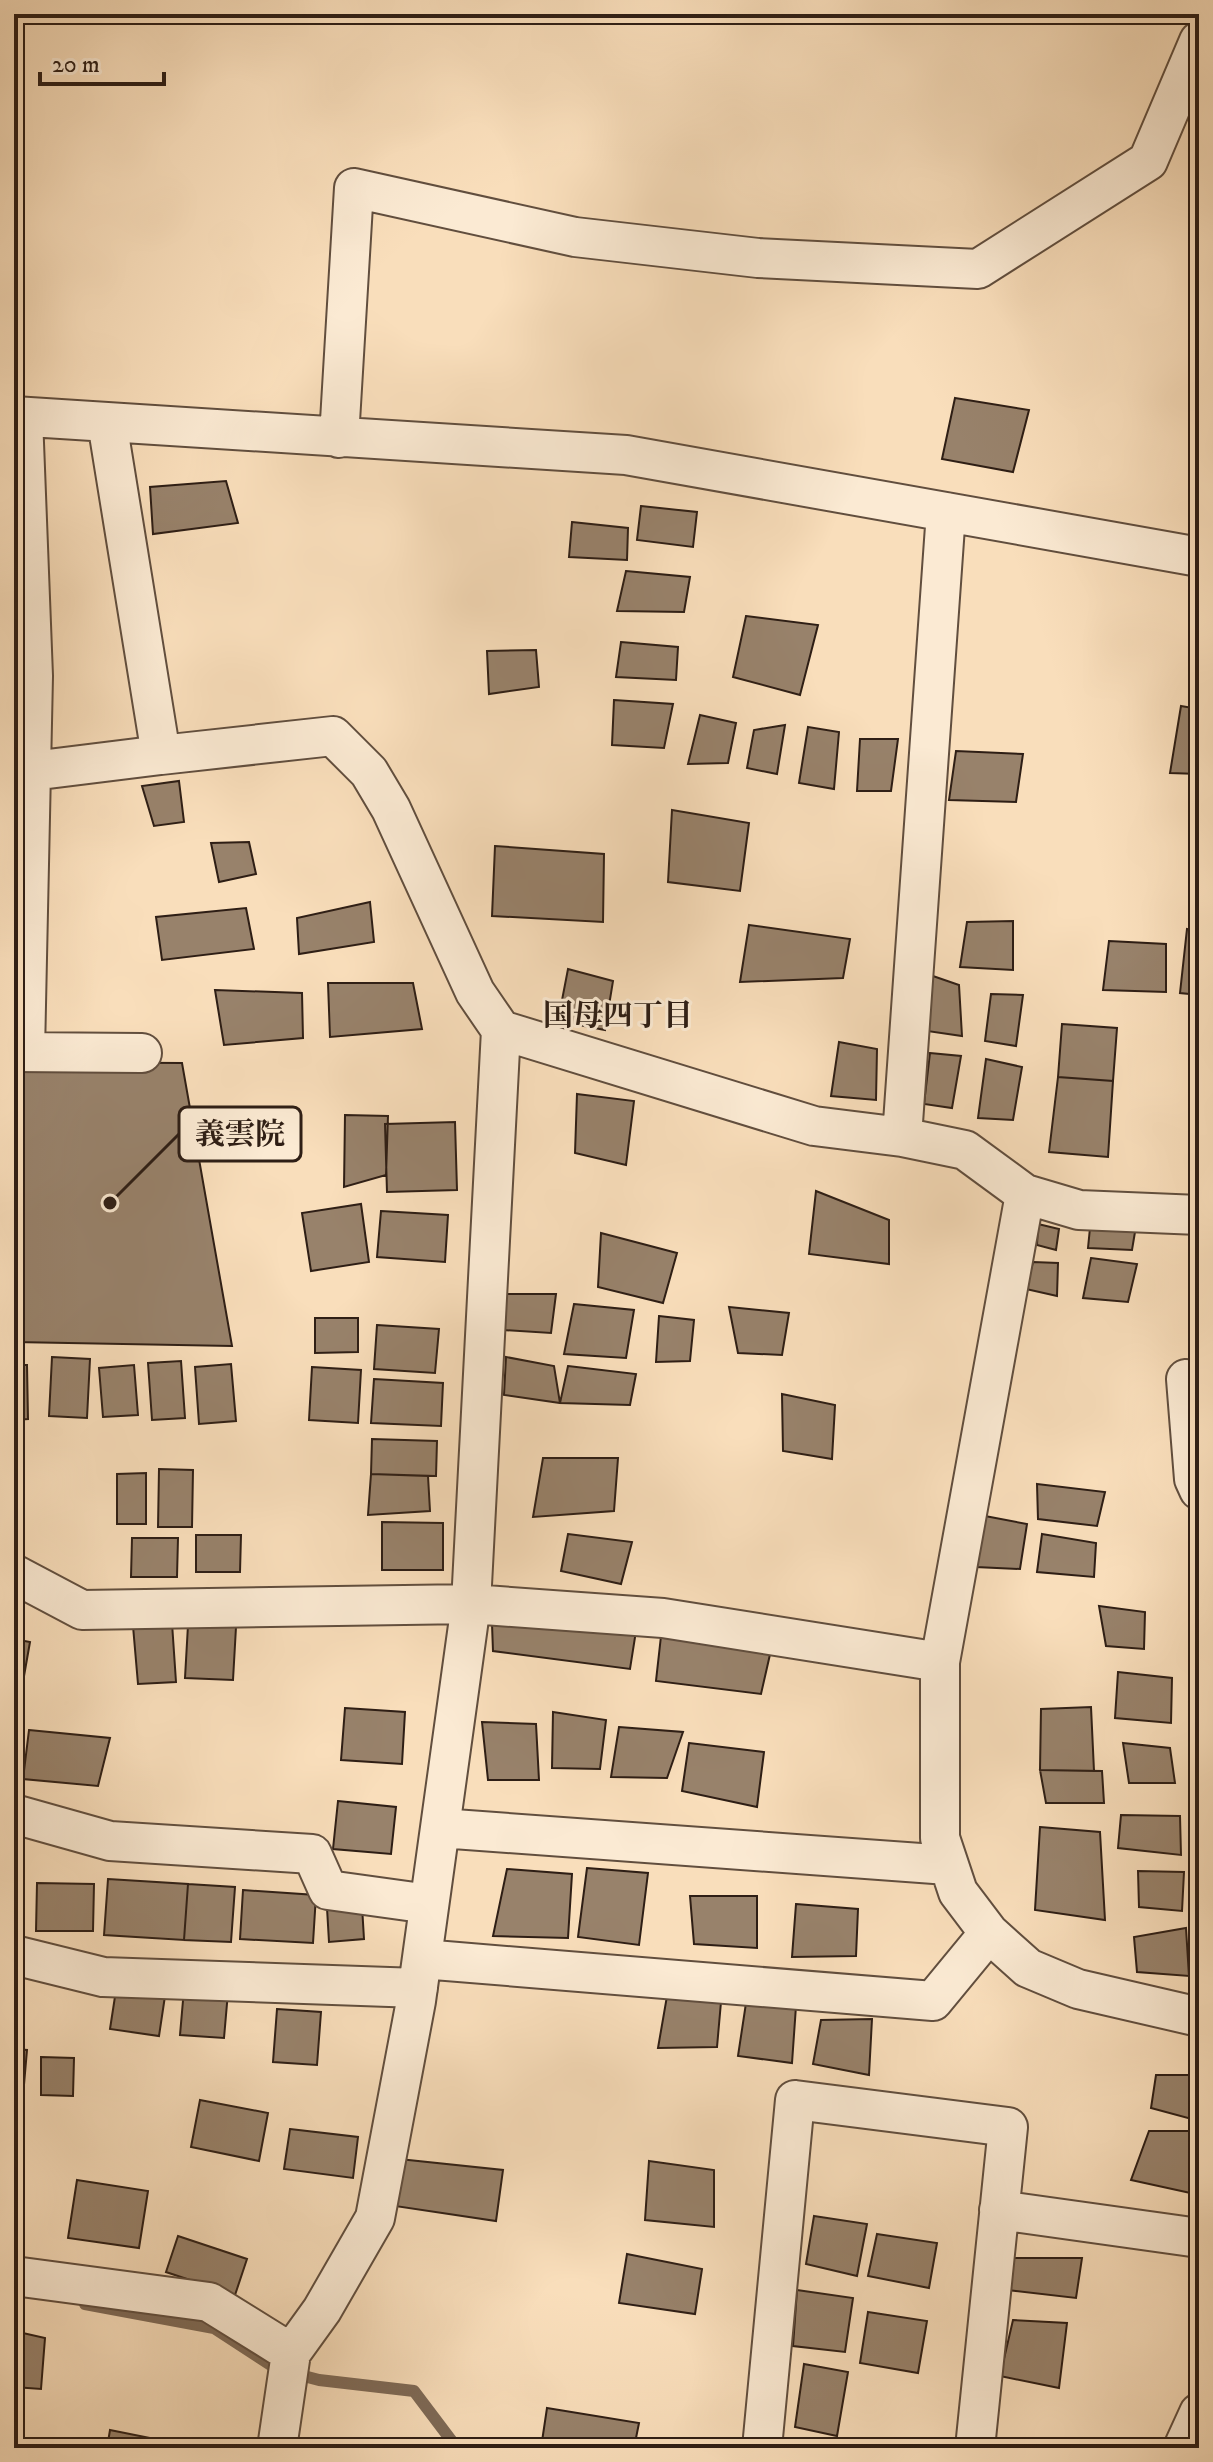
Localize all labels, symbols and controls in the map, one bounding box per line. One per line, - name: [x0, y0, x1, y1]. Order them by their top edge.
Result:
- scale bar: [40, 36, 164, 86]
- text: 20 m: [52, 50, 100, 80]
- district label: 国母四丁目: [543, 998, 693, 1035]
- callout: 義雲院: [179, 1107, 301, 1161]
- text: 義雲院: [195, 1117, 285, 1154]

